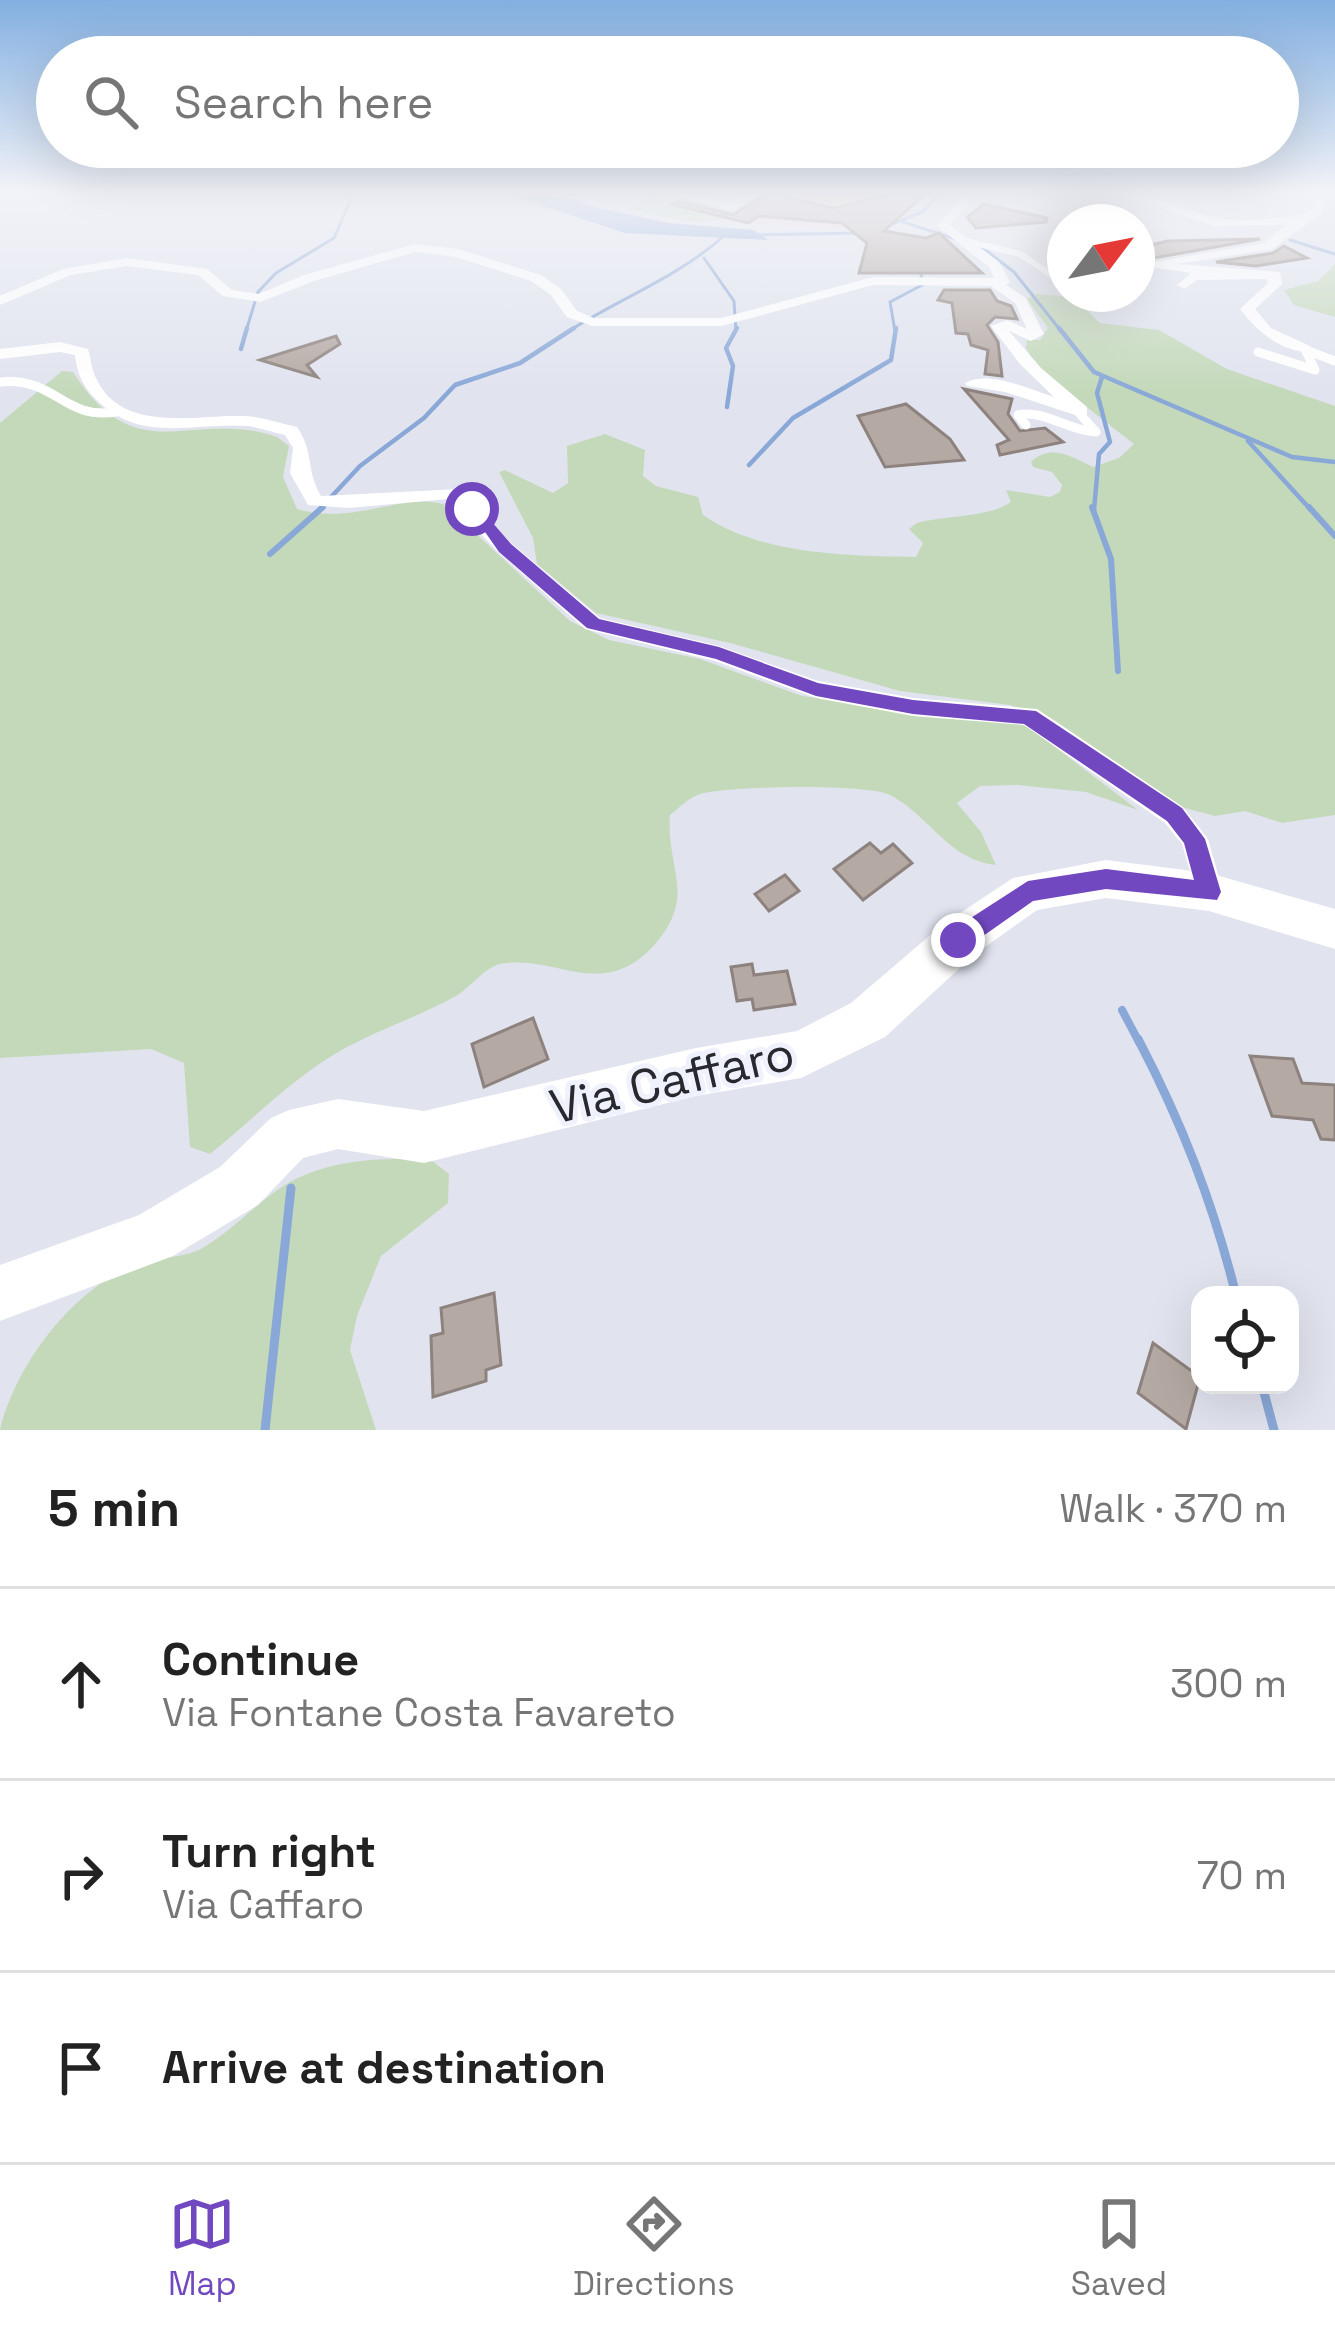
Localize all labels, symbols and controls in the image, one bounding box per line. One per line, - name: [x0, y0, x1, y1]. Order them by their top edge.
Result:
- search box: [36, 36, 1299, 168]
- icon: search: [78, 69, 144, 135]
- text: Search here: [174, 74, 433, 131]
- north arrow: [1047, 204, 1155, 312]
- route start: [445, 482, 499, 536]
- route end: [931, 913, 985, 967]
- street label: Via Caffaro: [544, 1022, 800, 1138]
- map controls: [1191, 1286, 1299, 1394]
- button: locate: [1191, 1286, 1299, 1394]
- text: 5 min: [48, 1476, 180, 1541]
- text: Walk · 370 m: [1059, 1484, 1287, 1533]
- text: Continue: [162, 1631, 359, 1688]
- icon: ahead: [48, 1651, 114, 1717]
- text: 300 m: [1170, 1659, 1287, 1708]
- text: Via Fontane Costa Favareto: [162, 1688, 676, 1737]
- text: Turn right: [162, 1823, 376, 1880]
- icon: right: [48, 1843, 114, 1909]
- text: 70 m: [1197, 1851, 1287, 1900]
- text: Via Caffaro: [162, 1880, 364, 1929]
- icon: arrive: [48, 2035, 114, 2101]
- text: Arrive at destination: [162, 2039, 606, 2096]
- tab: Map: [168, 2191, 237, 2305]
- tab: Directions: [573, 2191, 735, 2305]
- tab: Saved: [1071, 2191, 1167, 2305]

